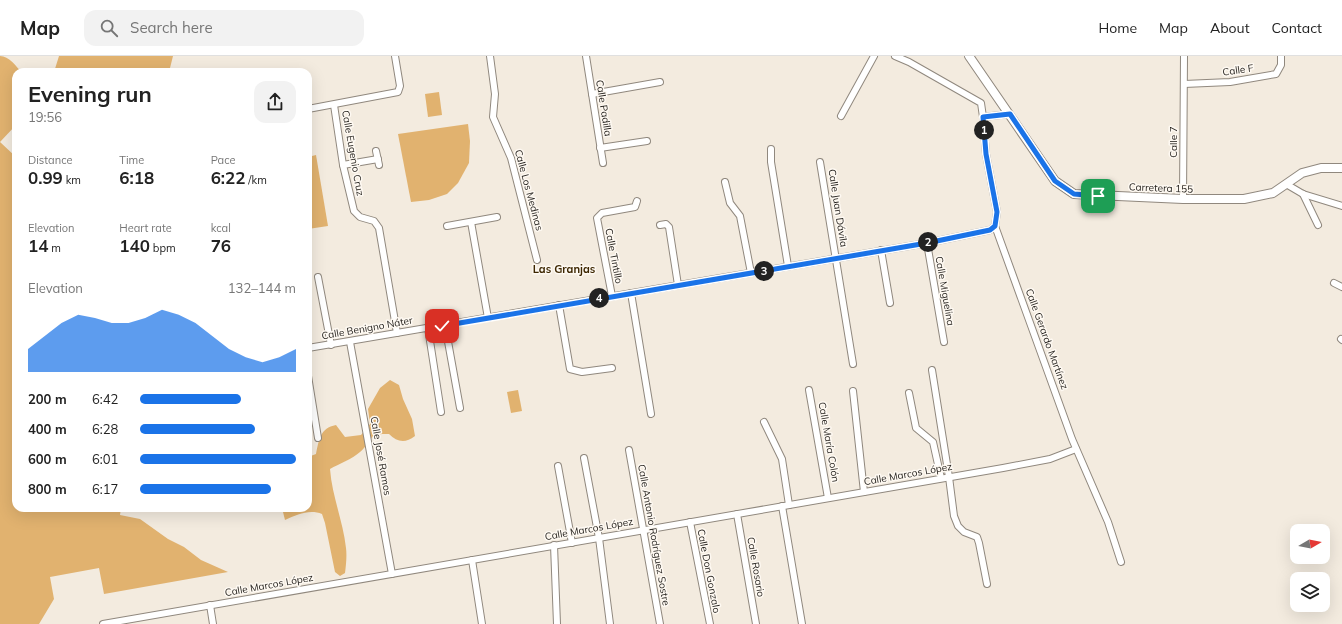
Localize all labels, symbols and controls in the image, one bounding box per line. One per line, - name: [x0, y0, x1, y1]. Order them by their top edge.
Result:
- search box: [84, 10, 364, 46]
- text: Map: [20, 16, 60, 40]
- icon: search: [98, 17, 120, 39]
- text: Search here: [130, 18, 213, 37]
- text: Home: [1098, 19, 1137, 37]
- text: Map: [1159, 19, 1188, 37]
- text: About: [1210, 19, 1250, 37]
- text: Contact: [1272, 19, 1322, 37]
- street label: Calle F: [1222, 61, 1255, 79]
- street label: Calle Padilla: [593, 79, 615, 137]
- text: Evening run: [28, 80, 152, 108]
- button: share: [254, 81, 296, 123]
- text: 19:56: [28, 109, 62, 125]
- street label: Calle Eugenio Cruz: [339, 109, 367, 197]
- pin: 1: [974, 120, 994, 140]
- text: 1: [981, 123, 987, 137]
- street label: Calle 7: [1167, 126, 1180, 158]
- street label: Calle Los Medinas: [512, 148, 546, 232]
- text: Distance: [28, 153, 72, 167]
- text: Time: [119, 153, 144, 167]
- text: Pace: [211, 153, 235, 167]
- text: 0.99: [28, 167, 63, 188]
- text: 6:18: [119, 167, 154, 188]
- text: 6:22: [211, 167, 245, 188]
- street label: Calle Juan Dávila: [825, 168, 851, 248]
- text: km: [63, 173, 81, 187]
- text: /km: [245, 173, 267, 187]
- pin: [1081, 179, 1115, 213]
- street label: Carretera 155: [1129, 180, 1193, 196]
- icon: arrive: [1087, 185, 1109, 207]
- text: Elevation: [28, 221, 75, 235]
- text: Heart rate: [119, 221, 172, 235]
- text: kcal: [211, 221, 231, 235]
- street label: Calle Tintillo: [602, 227, 626, 285]
- pin: 2: [918, 232, 938, 252]
- text: 14: [28, 235, 48, 256]
- text: 140: [119, 235, 150, 256]
- text: 76: [211, 235, 231, 256]
- text: 2: [925, 235, 931, 249]
- text: m: [48, 241, 61, 255]
- text: bpm: [150, 241, 176, 255]
- street label: Calle Miguelina: [932, 255, 958, 327]
- pin: 3: [754, 261, 774, 281]
- district label: Las Granjas: [533, 262, 596, 276]
- text: 3: [761, 264, 767, 278]
- text: Elevation: [28, 280, 83, 296]
- text: 132–144 m: [228, 280, 296, 296]
- street label: Calle Gerardo Martínez: [1023, 287, 1071, 391]
- pin: 4: [589, 288, 609, 308]
- text: 4: [596, 291, 602, 305]
- pin: [425, 309, 459, 343]
- street label: Calle Benigno Náter: [320, 314, 414, 342]
- icon: check: [431, 315, 453, 337]
- text: 200 m: [28, 391, 67, 407]
- text: 6:42: [92, 391, 118, 407]
- street label: Calle María Colón: [816, 401, 842, 483]
- street label: Calle José Ramos: [368, 416, 394, 496]
- text: 400 m: [28, 421, 67, 437]
- text: 6:28: [92, 421, 118, 437]
- text: 600 m: [28, 451, 67, 467]
- text: 6:01: [92, 451, 118, 467]
- street label: Calle Marcos López: [863, 460, 953, 488]
- street label: Calle Antonio Rodríguez Sostre: [635, 463, 673, 607]
- text: 800 m: [28, 481, 67, 497]
- text: 6:17: [92, 481, 118, 497]
- street label: Calle Marcos López: [544, 515, 634, 543]
- north arrow: [1290, 524, 1330, 564]
- map controls: [1290, 524, 1330, 612]
- street label: Calle Don Gonzalo: [694, 528, 724, 614]
- street label: Calle Rosario: [744, 536, 768, 598]
- street label: Calle Marcos López: [224, 571, 314, 599]
- button: layers: [1290, 572, 1330, 612]

